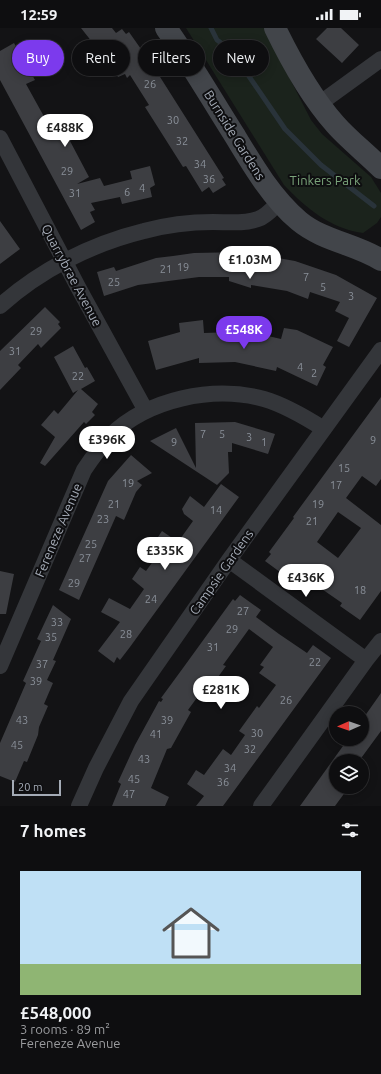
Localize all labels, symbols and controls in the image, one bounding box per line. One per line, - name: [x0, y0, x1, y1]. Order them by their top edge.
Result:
- text: 12:59: [20, 6, 58, 23]
- chip: Buy: [12, 40, 64, 76]
- chip: Rent: [72, 40, 130, 76]
- chip: Filters: [138, 40, 205, 76]
- chip: New: [213, 40, 269, 76]
- house number: 26: [144, 78, 156, 90]
- street label: Burnside Gardens: [202, 88, 268, 183]
- pin: £488K: [37, 114, 93, 148]
- house number: 30: [167, 114, 179, 126]
- text: £488K: [46, 120, 84, 134]
- house number: 32: [176, 135, 188, 147]
- house number: 34: [194, 158, 206, 170]
- house number: 29: [61, 165, 73, 177]
- house number: 36: [203, 173, 215, 185]
- park label: Tinkers Park: [290, 173, 361, 187]
- house number: 4: [139, 182, 145, 194]
- house number: 6: [124, 186, 130, 198]
- house number: 31: [69, 187, 81, 199]
- street label: Quarrybrae Avenue: [38, 221, 105, 329]
- pin: £1.03M: [217, 246, 283, 280]
- text: £1.03M: [228, 252, 272, 266]
- house number: 19: [177, 261, 189, 273]
- house number: 21: [160, 263, 172, 275]
- house number: 7: [303, 271, 309, 283]
- house number: 25: [108, 276, 120, 288]
- house number: 5: [320, 281, 326, 293]
- house number: 3: [348, 290, 354, 302]
- pin: £548K: [216, 316, 272, 350]
- text: £548K: [225, 322, 263, 336]
- house number: 29: [30, 325, 42, 337]
- house number: 31: [9, 345, 21, 357]
- house number: 4: [297, 361, 303, 373]
- house number: 2: [311, 367, 317, 379]
- house number: 22: [72, 370, 84, 382]
- pin: £396K: [79, 426, 135, 460]
- house number: 7: [200, 428, 206, 440]
- house number: 5: [219, 428, 225, 440]
- house number: 3: [246, 431, 252, 443]
- text: £396K: [88, 432, 126, 446]
- house number: 9: [370, 434, 376, 446]
- house number: 9: [171, 436, 177, 448]
- house number: 1: [261, 436, 267, 448]
- house number: 15: [338, 462, 350, 474]
- house number: 19: [122, 477, 134, 489]
- house number: 17: [330, 479, 342, 491]
- street label: Fereneze Avenue: [32, 481, 84, 579]
- house number: 21: [108, 498, 120, 510]
- house number: 19: [312, 498, 324, 510]
- house number: 14: [210, 504, 222, 516]
- house number: 23: [97, 513, 109, 525]
- house number: 21: [306, 515, 318, 527]
- street label: Campsie Gardens: [186, 527, 256, 617]
- pin: £335K: [137, 537, 193, 571]
- house number: 25: [85, 538, 97, 550]
- text: £335K: [146, 543, 184, 557]
- house number: 27: [79, 552, 91, 564]
- pin: £436K: [278, 564, 334, 598]
- text: £436K: [287, 570, 325, 584]
- house number: 29: [68, 577, 80, 589]
- house number: 18: [354, 584, 366, 596]
- house number: 24: [145, 593, 157, 605]
- house number: 27: [237, 605, 249, 617]
- house number: 33: [51, 616, 63, 628]
- house number: 29: [226, 623, 238, 635]
- house number: 28: [120, 628, 132, 640]
- house number: 35: [45, 631, 57, 643]
- house number: 31: [207, 641, 219, 653]
- house number: 22: [309, 656, 321, 668]
- house number: 37: [36, 658, 48, 670]
- house number: 39: [30, 675, 42, 687]
- pin: £281K: [193, 676, 249, 710]
- text: £281K: [202, 682, 240, 696]
- house number: 26: [280, 694, 292, 706]
- north arrow: [329, 706, 369, 746]
- map controls: [329, 706, 369, 794]
- house number: 43: [16, 714, 28, 726]
- house number: 39: [161, 714, 173, 726]
- house number: 30: [251, 727, 263, 739]
- house number: 41: [150, 728, 162, 740]
- house number: 45: [11, 739, 23, 751]
- house number: 32: [244, 743, 256, 755]
- house number: 43: [138, 753, 150, 765]
- button: layers: [329, 754, 369, 794]
- house number: 34: [224, 762, 236, 774]
- house number: 45: [128, 773, 140, 785]
- house number: 36: [217, 776, 229, 788]
- scale bar: [12, 778, 61, 797]
- text: 20 m: [18, 781, 42, 793]
- house number: 47: [123, 788, 135, 800]
- icon: filters: [339, 819, 361, 841]
- text: 7 homes: [20, 821, 86, 840]
- icon: home: [155, 897, 227, 969]
- text: £548,000: [20, 1003, 91, 1022]
- text: 3 rooms · 89 m²: [20, 1022, 110, 1036]
- text: Fereneze Avenue: [20, 1036, 121, 1050]

